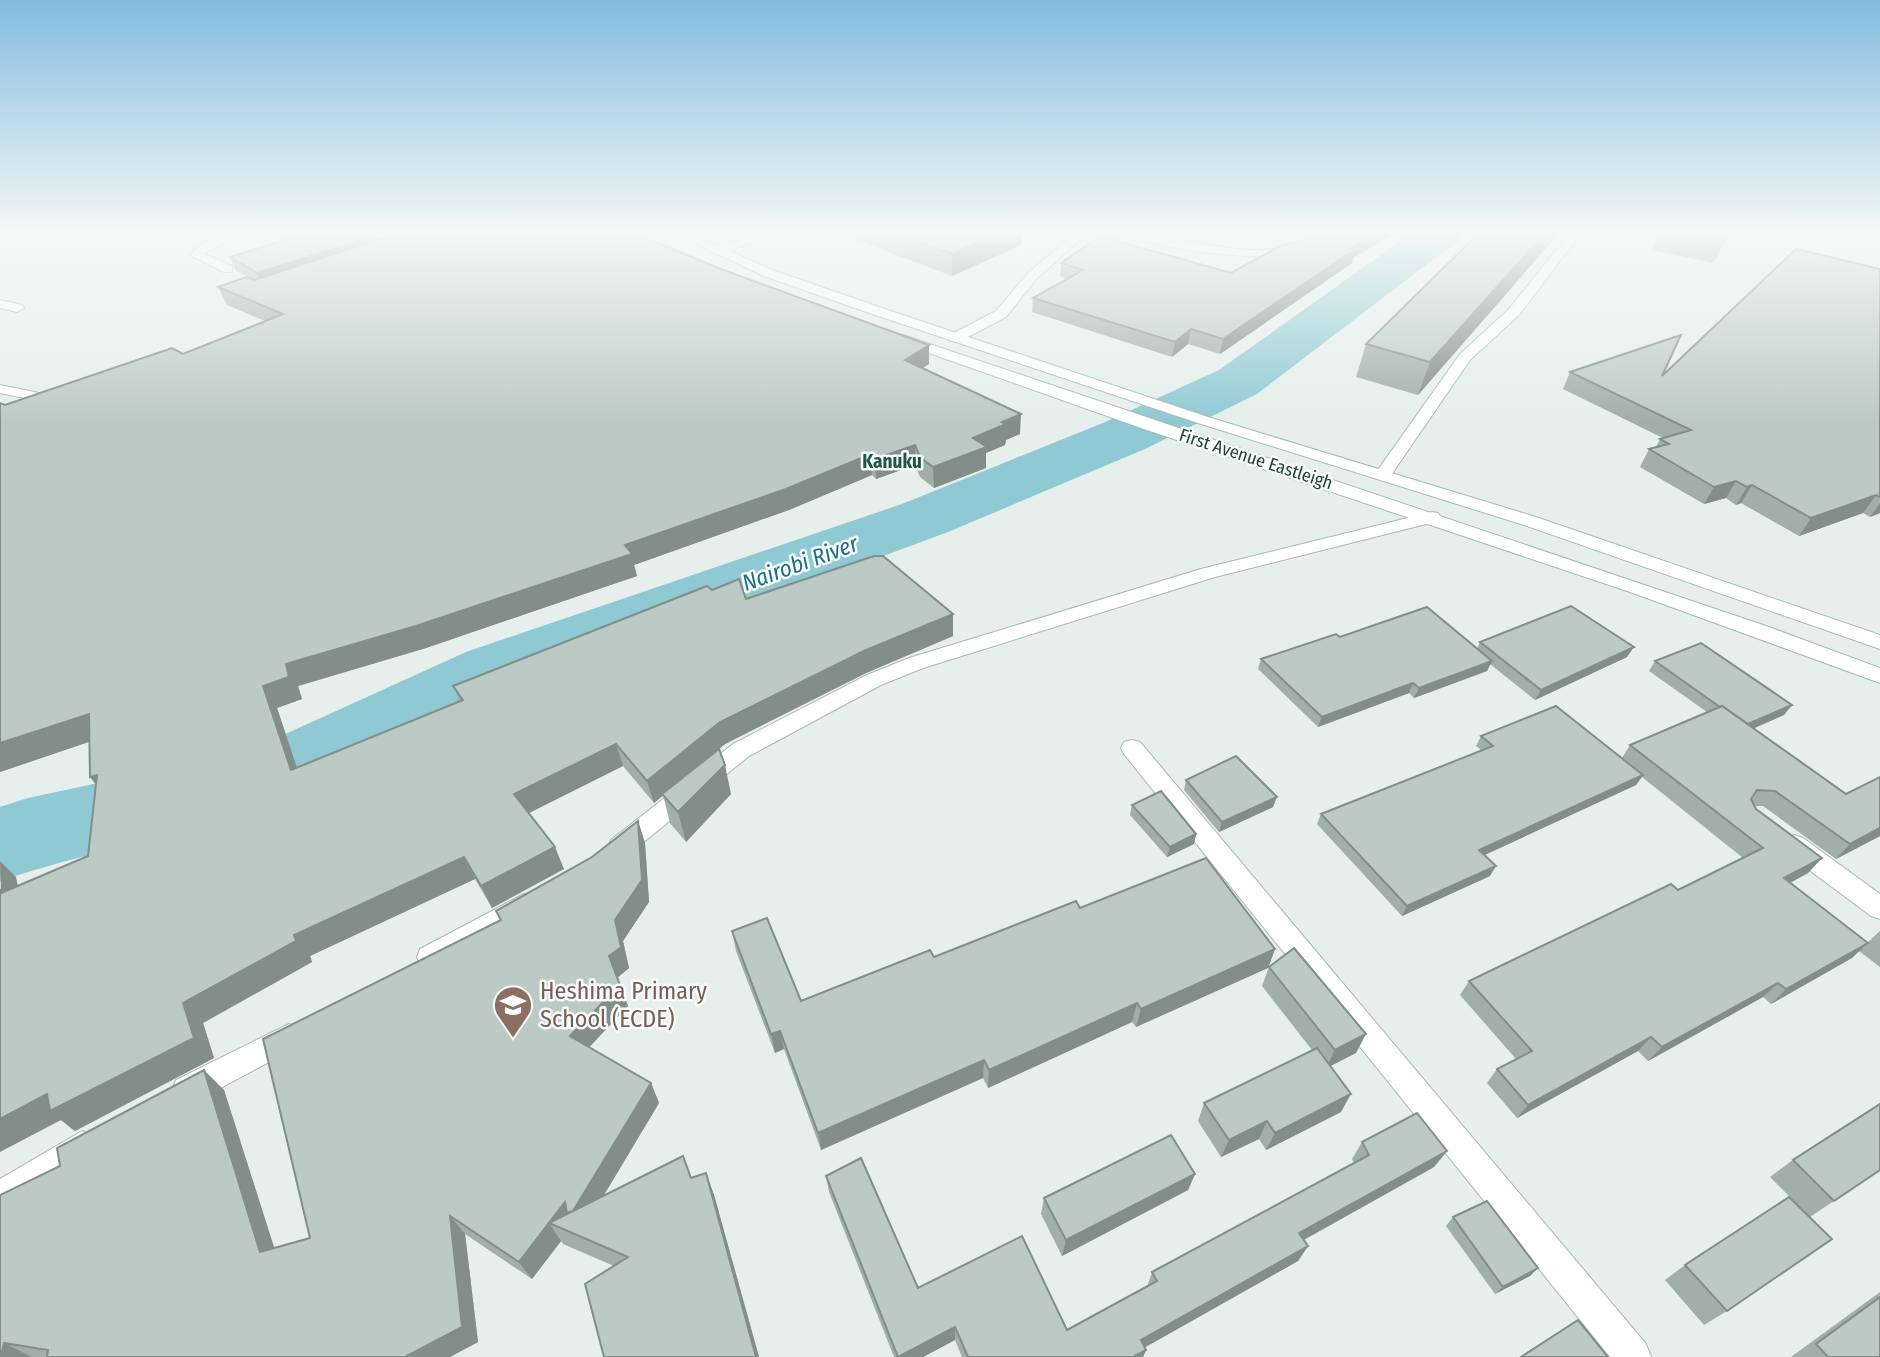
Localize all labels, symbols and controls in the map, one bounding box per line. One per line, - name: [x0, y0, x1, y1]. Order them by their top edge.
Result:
- street label: First Avenue Eastleigh: [1176, 424, 1336, 494]
- district label: Kanuku: [862, 450, 922, 473]
- water label: Nairobi River: [738, 529, 863, 597]
- place label: Heshima Primary School (ECDE): [540, 977, 707, 1033]
- school or university icon: Heshima Primary School (ECDE): [492, 984, 534, 1039]

